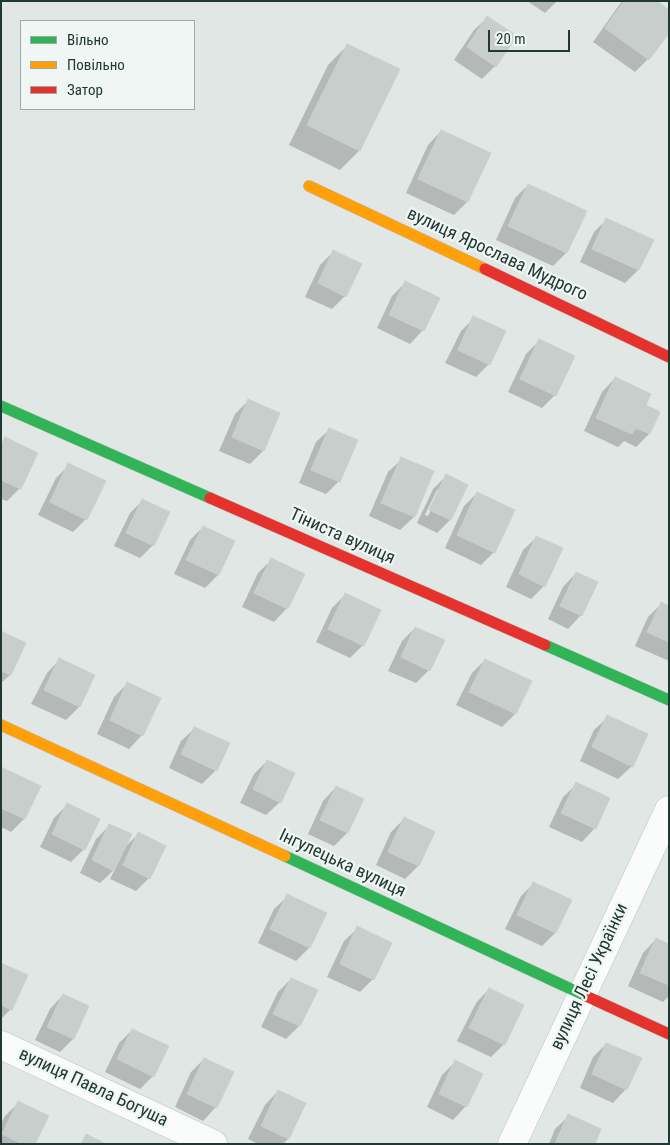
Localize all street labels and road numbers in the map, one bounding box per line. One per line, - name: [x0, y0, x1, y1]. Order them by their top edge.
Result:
- street label: вулиця Ярослава Мудрого: [403, 204, 591, 306]
- street label: Тіниста вулиця: [286, 504, 398, 570]
- street label: Інгулецька вулиця: [275, 825, 409, 903]
- street label: вулиця Лесі Українки: [547, 900, 633, 1054]
- street label: вулиця Павла Богуша: [15, 1044, 171, 1132]

